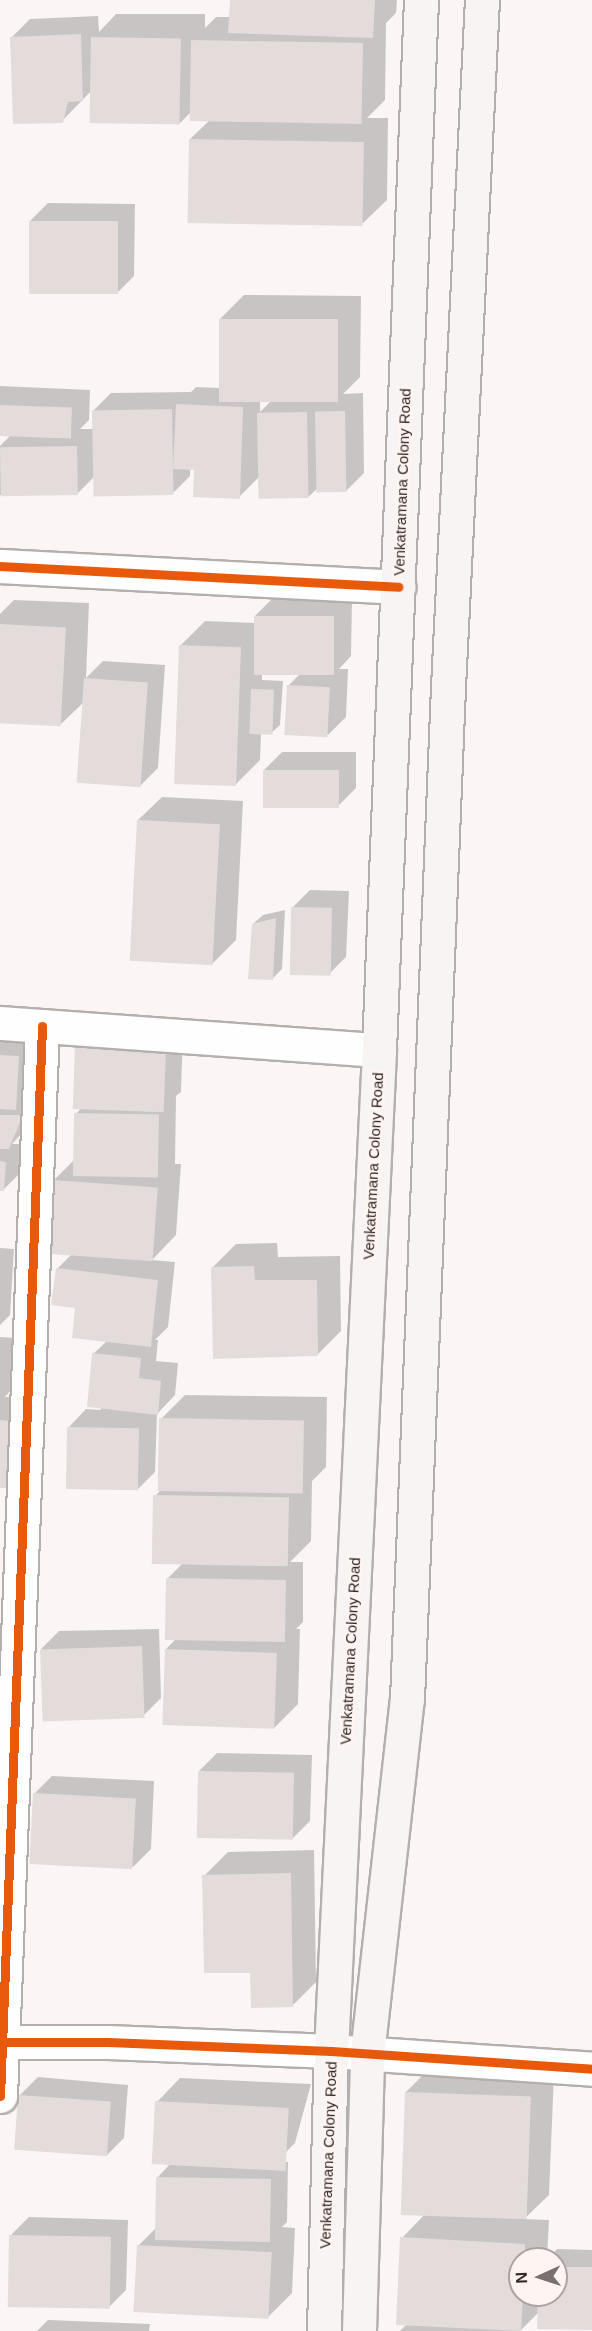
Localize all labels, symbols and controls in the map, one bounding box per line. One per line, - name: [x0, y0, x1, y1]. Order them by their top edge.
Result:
- street label: Venkatramana Colony Road: [390, 388, 414, 576]
- street label: Venkatramana Colony Road: [359, 1072, 387, 1260]
- street label: Venkatramana Colony Road: [336, 1557, 364, 1745]
- street label: Venkatramana Colony Road: [316, 2061, 340, 2249]
- north arrow: [508, 2247, 568, 2307]
- text: N: [513, 2272, 530, 2284]

